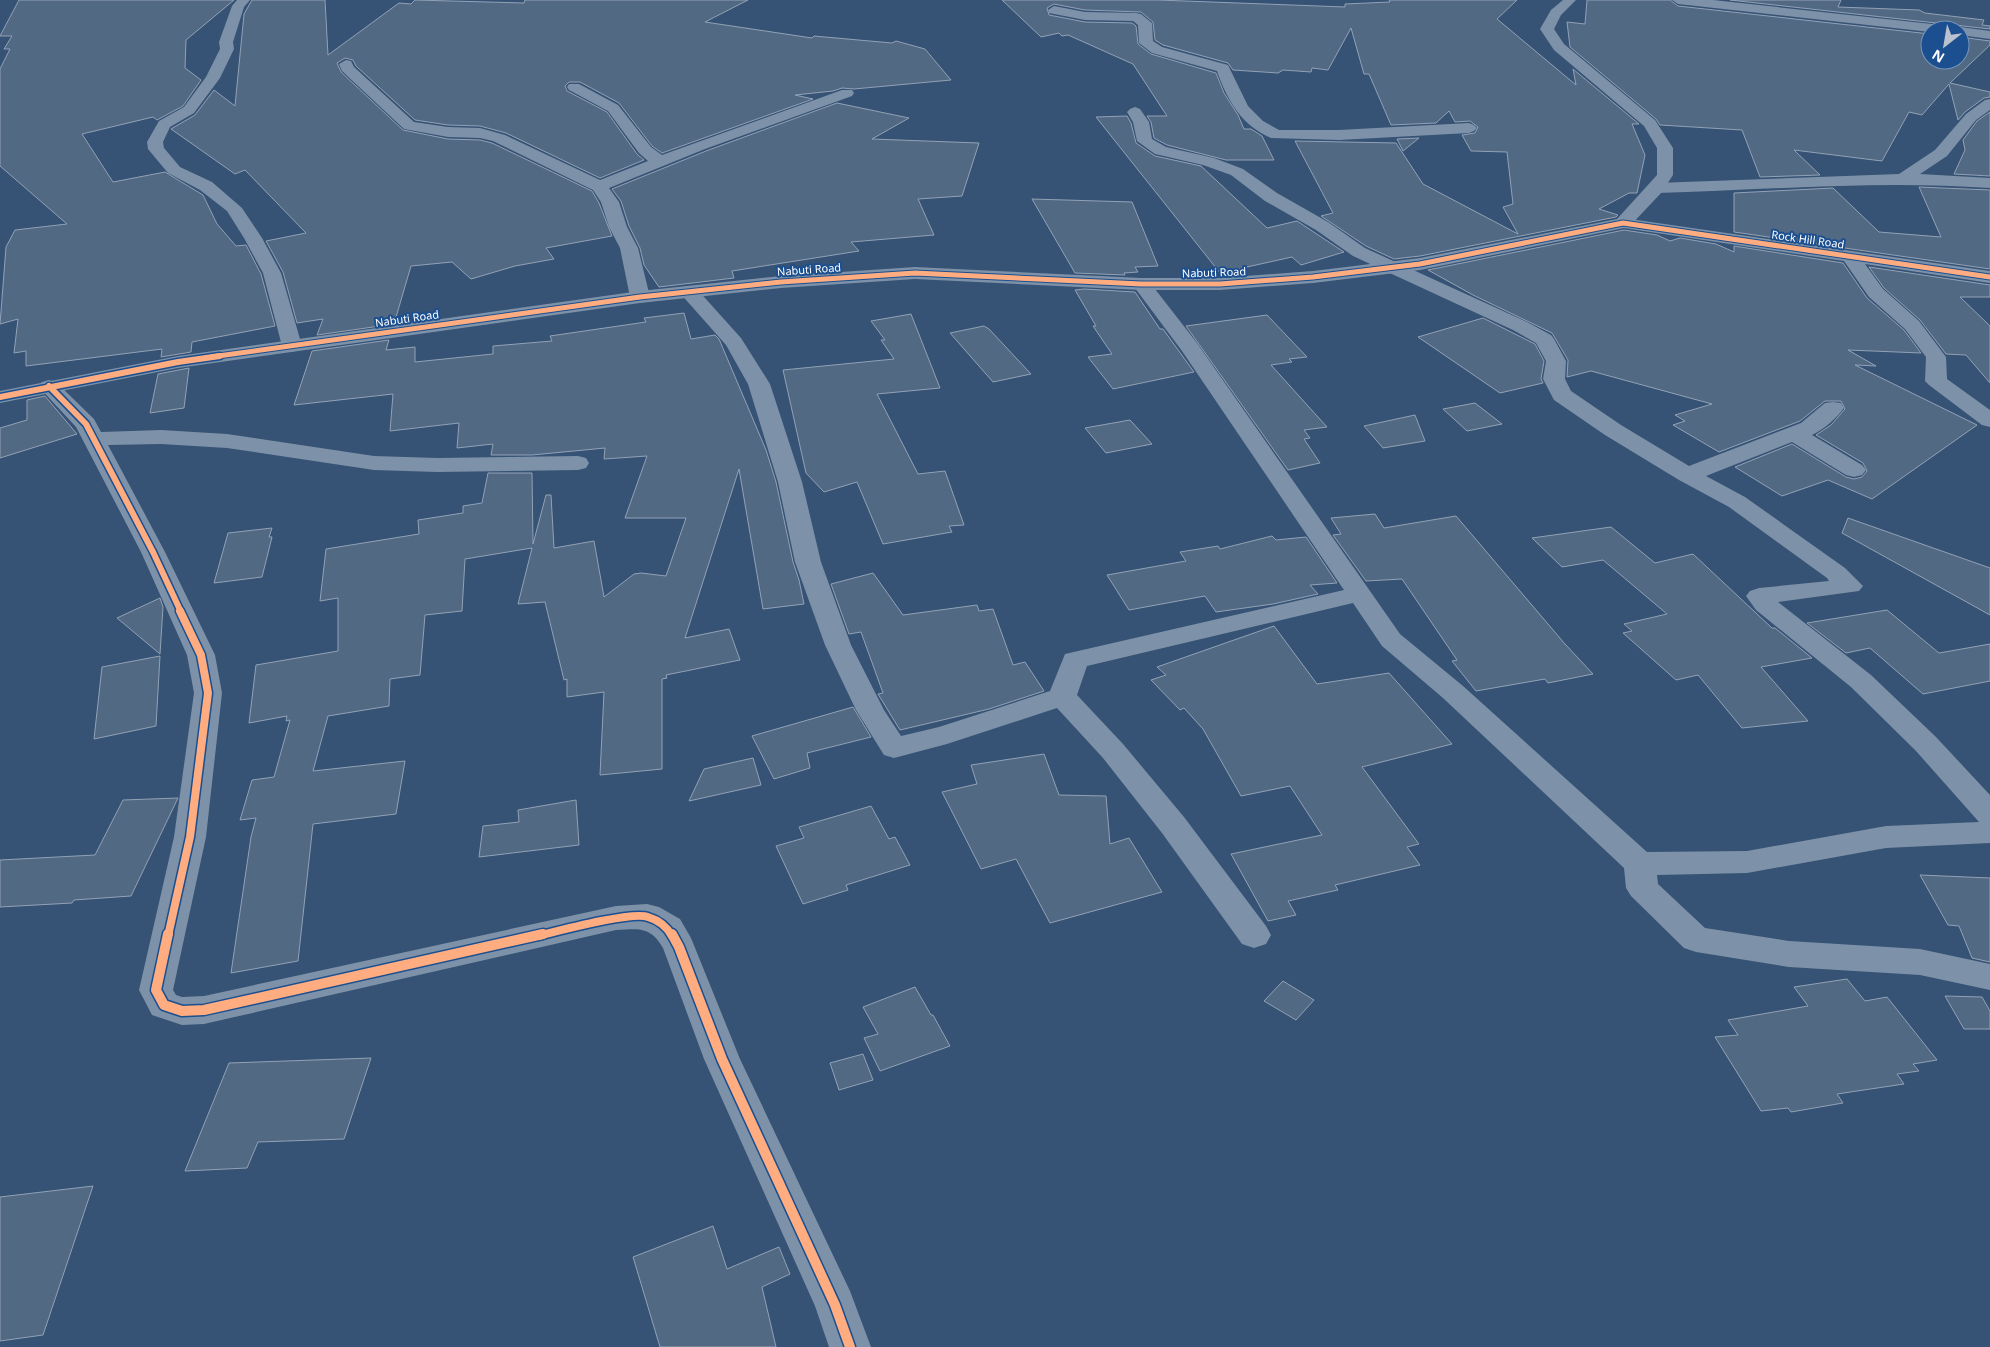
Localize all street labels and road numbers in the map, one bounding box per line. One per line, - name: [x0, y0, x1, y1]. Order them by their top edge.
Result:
- street label: Rock Hill Road: [1771, 226, 1845, 252]
- street label: Nabuti Road: [776, 259, 842, 279]
- street label: Nabuti Road: [1182, 263, 1246, 281]
- street label: Nabuti Road: [374, 306, 440, 330]

